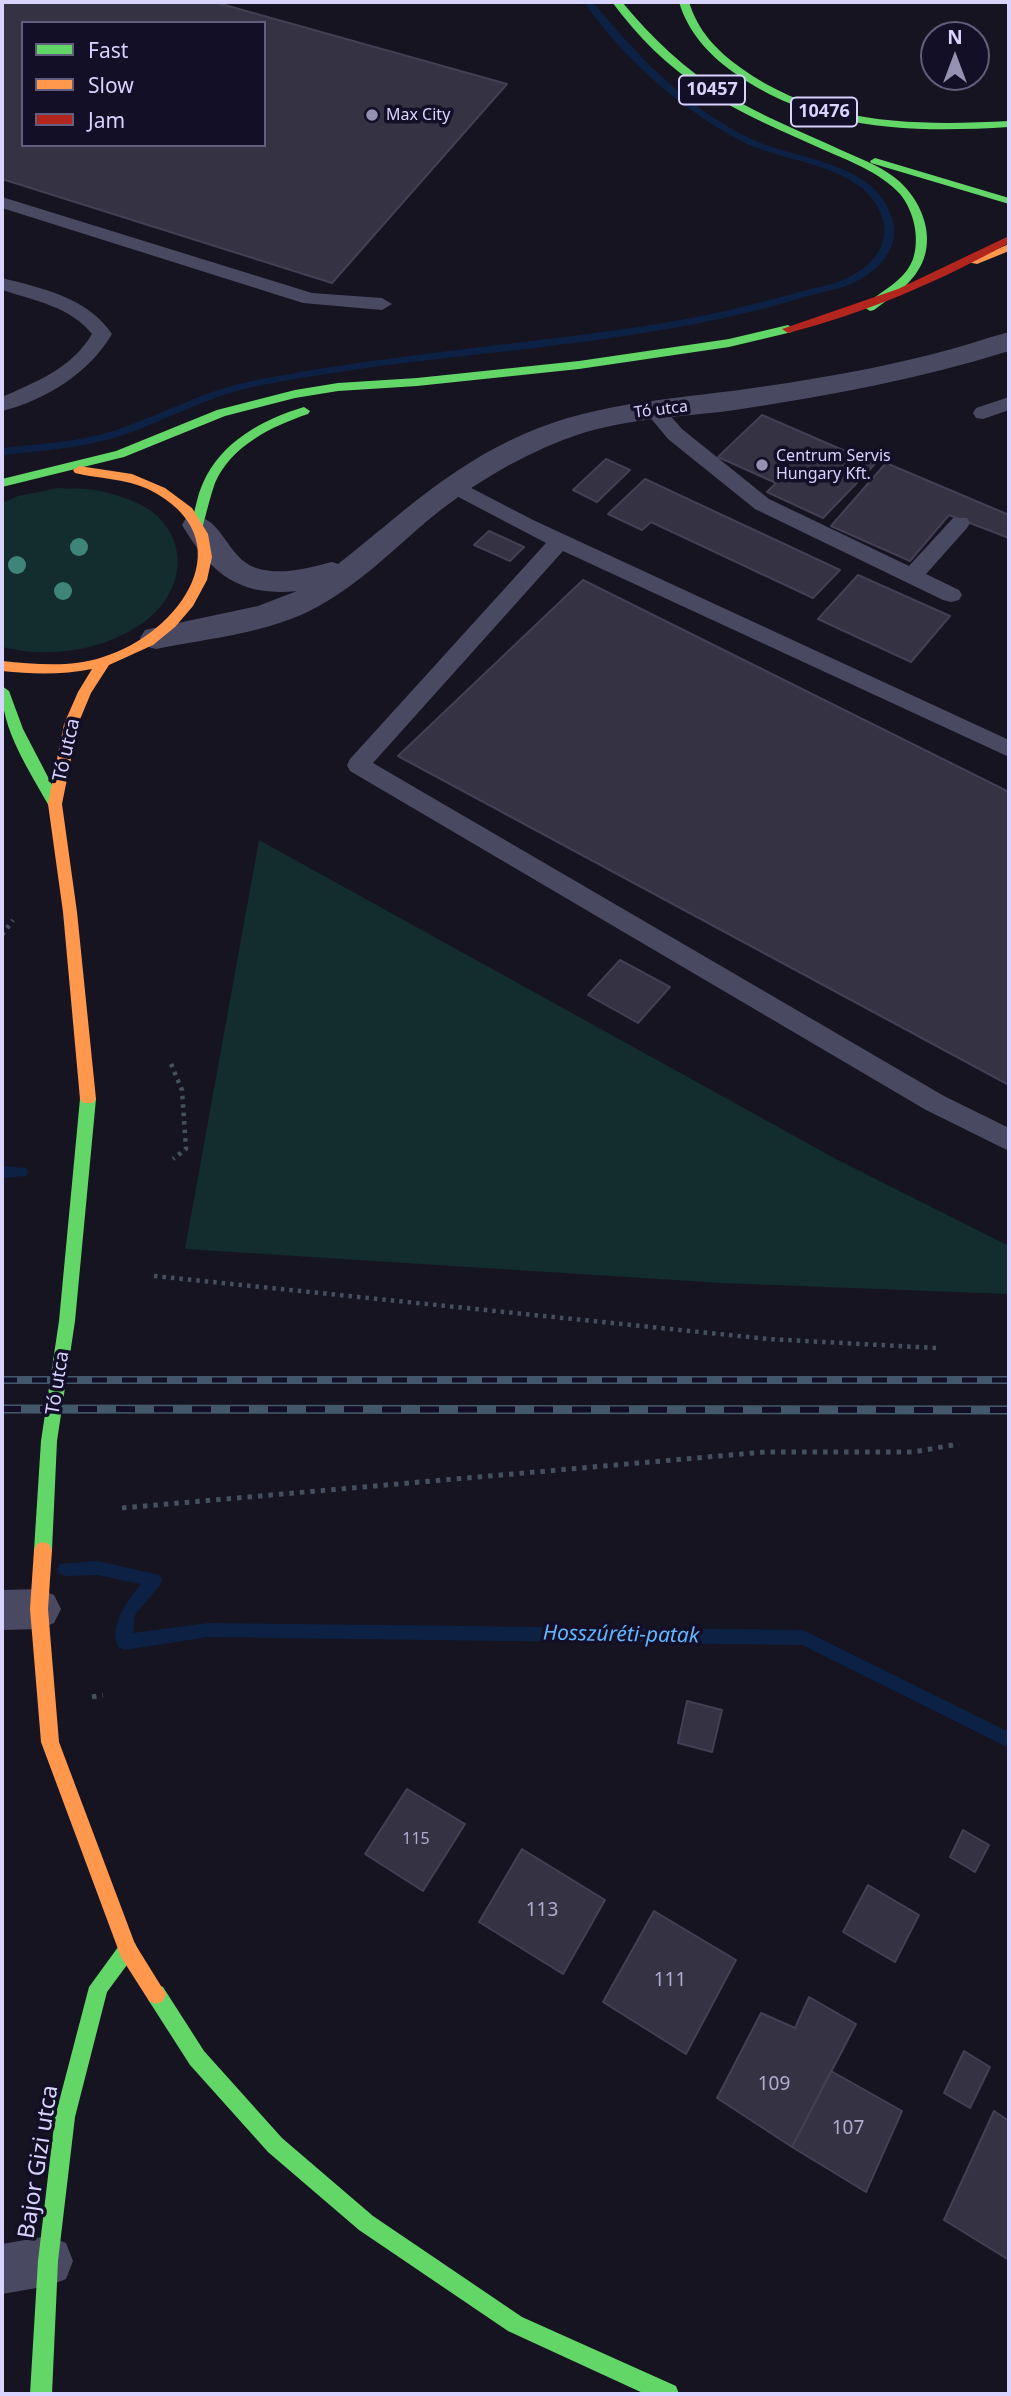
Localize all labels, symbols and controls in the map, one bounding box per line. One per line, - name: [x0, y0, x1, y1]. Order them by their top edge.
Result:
- legend: [21, 21, 266, 147]
- north arrow: [920, 21, 990, 91]
- text: N: [947, 24, 963, 50]
- text: Fast: [88, 36, 128, 64]
- text: Slow: [88, 71, 134, 99]
- road number: 10457: [679, 76, 745, 104]
- road number: 10476: [791, 98, 857, 127]
- place label: Max City: [386, 105, 450, 125]
- text: Jam: [88, 106, 125, 134]
- marker: Max City: [364, 107, 380, 123]
- street label: Tó utca: [633, 397, 689, 423]
- place label: Centrum Servis Hungary Kft.: [776, 446, 891, 484]
- marker: Centrum Servis Hungary Kft.: [754, 457, 770, 473]
- street label: Tó utca: [49, 716, 85, 784]
- street label: Tó utca: [42, 1350, 74, 1416]
- water label: Hosszúréti-patak: [543, 1621, 699, 1649]
- house number: 115: [402, 1829, 430, 1849]
- house number: 113: [526, 1900, 558, 1922]
- house number: 111: [654, 1970, 686, 1992]
- house number: 109: [758, 2074, 790, 2096]
- street label: Bajor Gizi utca: [13, 2083, 65, 2241]
- house number: 107: [832, 2118, 864, 2140]

